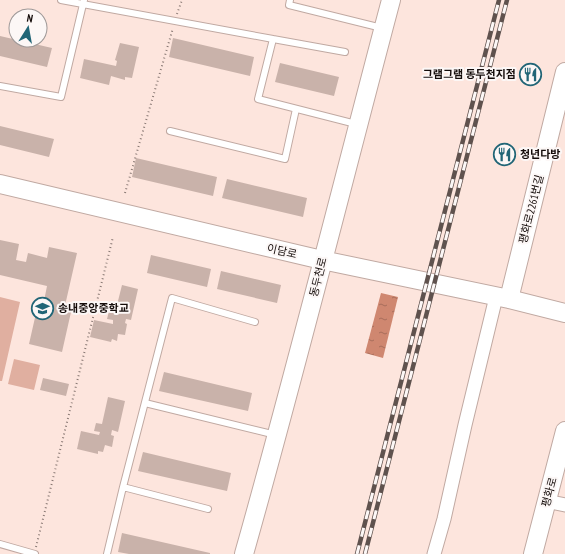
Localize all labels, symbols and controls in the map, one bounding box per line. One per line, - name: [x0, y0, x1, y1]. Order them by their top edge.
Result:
- north arrow: [8, 8, 48, 48]
- text: N: [26, 11, 34, 26]
- restaurant icon: 그램그램 동두천지점: [518, 61, 544, 87]
- place label: 그램그램 동두천지점: [423, 67, 516, 81]
- restaurant icon: 청년다방: [491, 141, 517, 167]
- place label: 청년다방: [520, 147, 560, 161]
- street label: 평화로2261번길: [516, 173, 546, 245]
- street label: 이담로: [266, 241, 298, 261]
- street label: 동두천로: [306, 256, 330, 298]
- school or university icon: 송내중앙중학교: [30, 295, 56, 321]
- place label: 송내중앙중학교: [58, 301, 129, 315]
- street label: 평화로: [538, 476, 560, 508]

